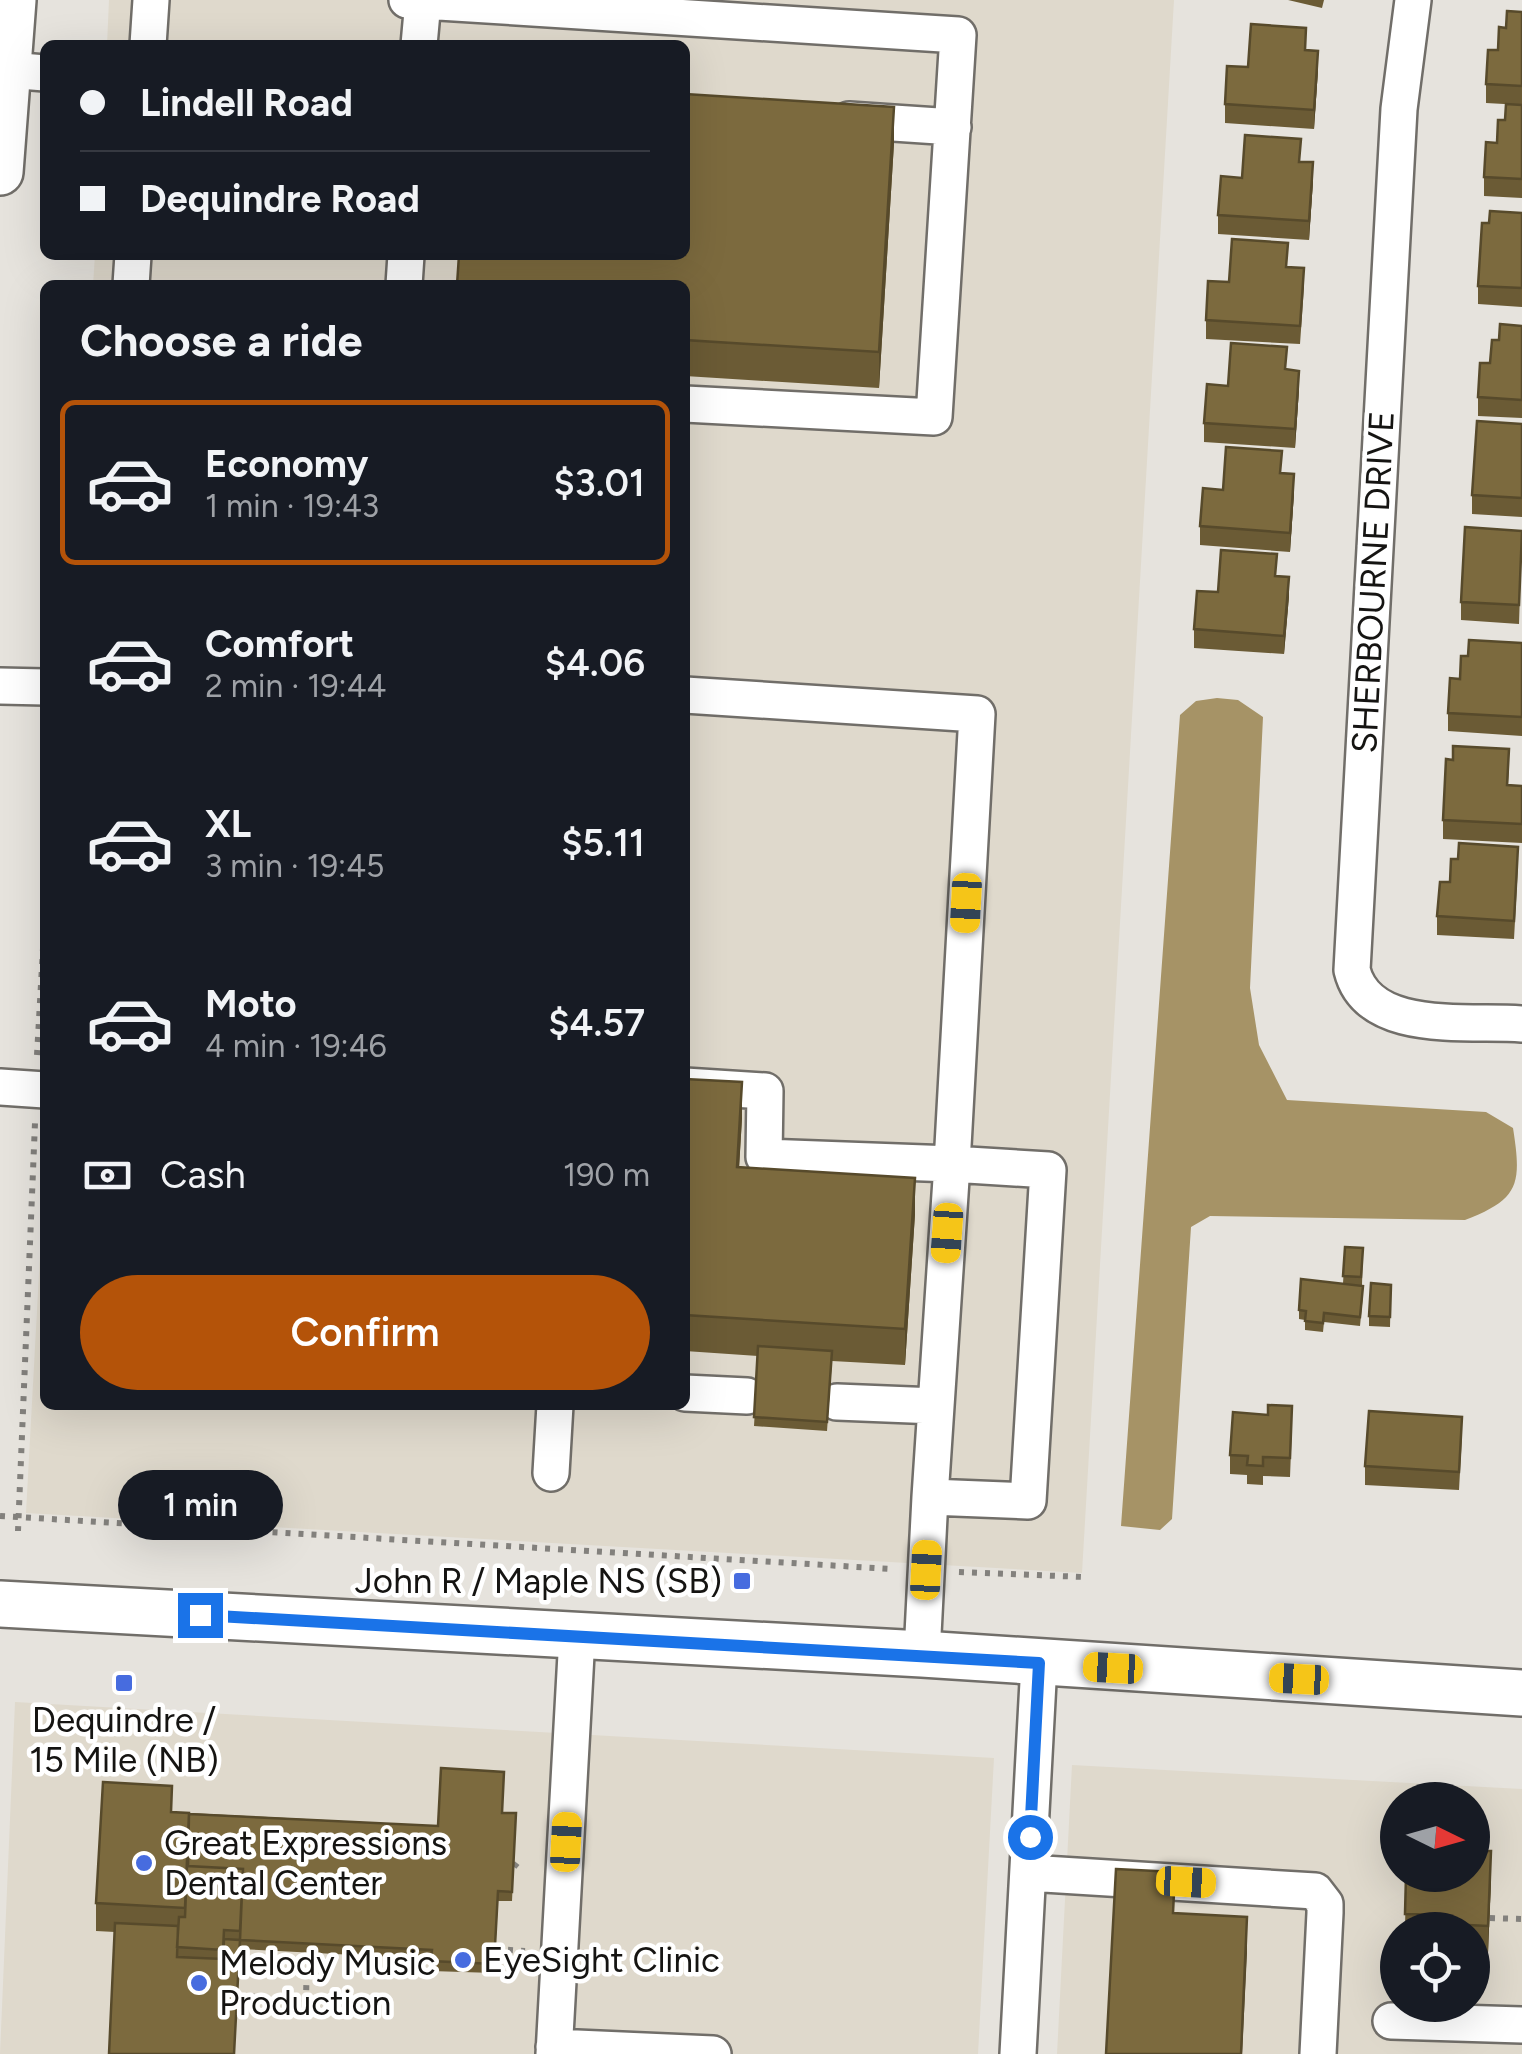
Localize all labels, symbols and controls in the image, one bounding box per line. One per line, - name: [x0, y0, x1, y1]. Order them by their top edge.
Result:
- text: Lindell Road: [140, 80, 353, 126]
- text: Dequindre Road: [140, 176, 420, 222]
- text: Choose a ride: [80, 313, 362, 367]
- street label: SHERBOURNE DRIVE: [1343, 410, 1403, 754]
- icon: car: [85, 438, 175, 528]
- text: Economy: [205, 441, 368, 487]
- text: $3.01: [554, 460, 645, 506]
- text: 1 min · 19:43: [205, 487, 379, 525]
- icon: car: [85, 618, 175, 708]
- text: Comfort: [205, 621, 354, 667]
- text: $4.06: [545, 640, 645, 686]
- text: 2 min · 19:44: [205, 667, 386, 705]
- icon: car: [85, 798, 175, 888]
- text: XL: [205, 801, 251, 847]
- text: $5.11: [561, 820, 645, 866]
- text: 3 min · 19:45: [205, 847, 384, 885]
- car: [949, 872, 983, 934]
- icon: car: [85, 978, 175, 1068]
- text: Moto: [205, 981, 297, 1027]
- text: $4.57: [548, 1000, 645, 1046]
- text: 4 min · 19:46: [205, 1027, 387, 1065]
- icon: cash: [80, 1148, 135, 1203]
- text: Cash: [160, 1152, 246, 1198]
- text: 190 m: [563, 1156, 650, 1194]
- car: [930, 1202, 964, 1264]
- button: Confirm: [80, 1275, 650, 1390]
- callout: 1 min: [118, 1470, 282, 1540]
- text: 1 min: [163, 1486, 238, 1524]
- car: [909, 1539, 943, 1601]
- place label: John R / Maple NS (SB): [355, 1560, 722, 1602]
- marker: John R / Maple NS (SB): [731, 1570, 753, 1592]
- route end: [178, 1593, 223, 1638]
- car: [1082, 1651, 1144, 1685]
- car: [1268, 1662, 1330, 1696]
- marker: Dequindre / 15 Mile (NB): [113, 1672, 135, 1694]
- place label: Dequindre / 15 Mile (NB): [29, 1699, 219, 1781]
- north arrow: [1380, 1782, 1490, 1892]
- map controls: [1380, 1782, 1490, 2022]
- car: [549, 1811, 583, 1873]
- route start: [1008, 1815, 1053, 1860]
- place label: Great Expressions Dental Center: [164, 1822, 447, 1904]
- marker: Great Expressions Dental Center: [133, 1852, 155, 1874]
- car: [1155, 1865, 1217, 1899]
- button: locate: [1380, 1912, 1490, 2022]
- place label: EyeSight Clinic: [483, 1939, 720, 1981]
- place label: Melody Music Production: [219, 1942, 436, 2024]
- marker: EyeSight Clinic: [452, 1949, 474, 1971]
- marker: Melody Music Production: [188, 1972, 210, 1994]

